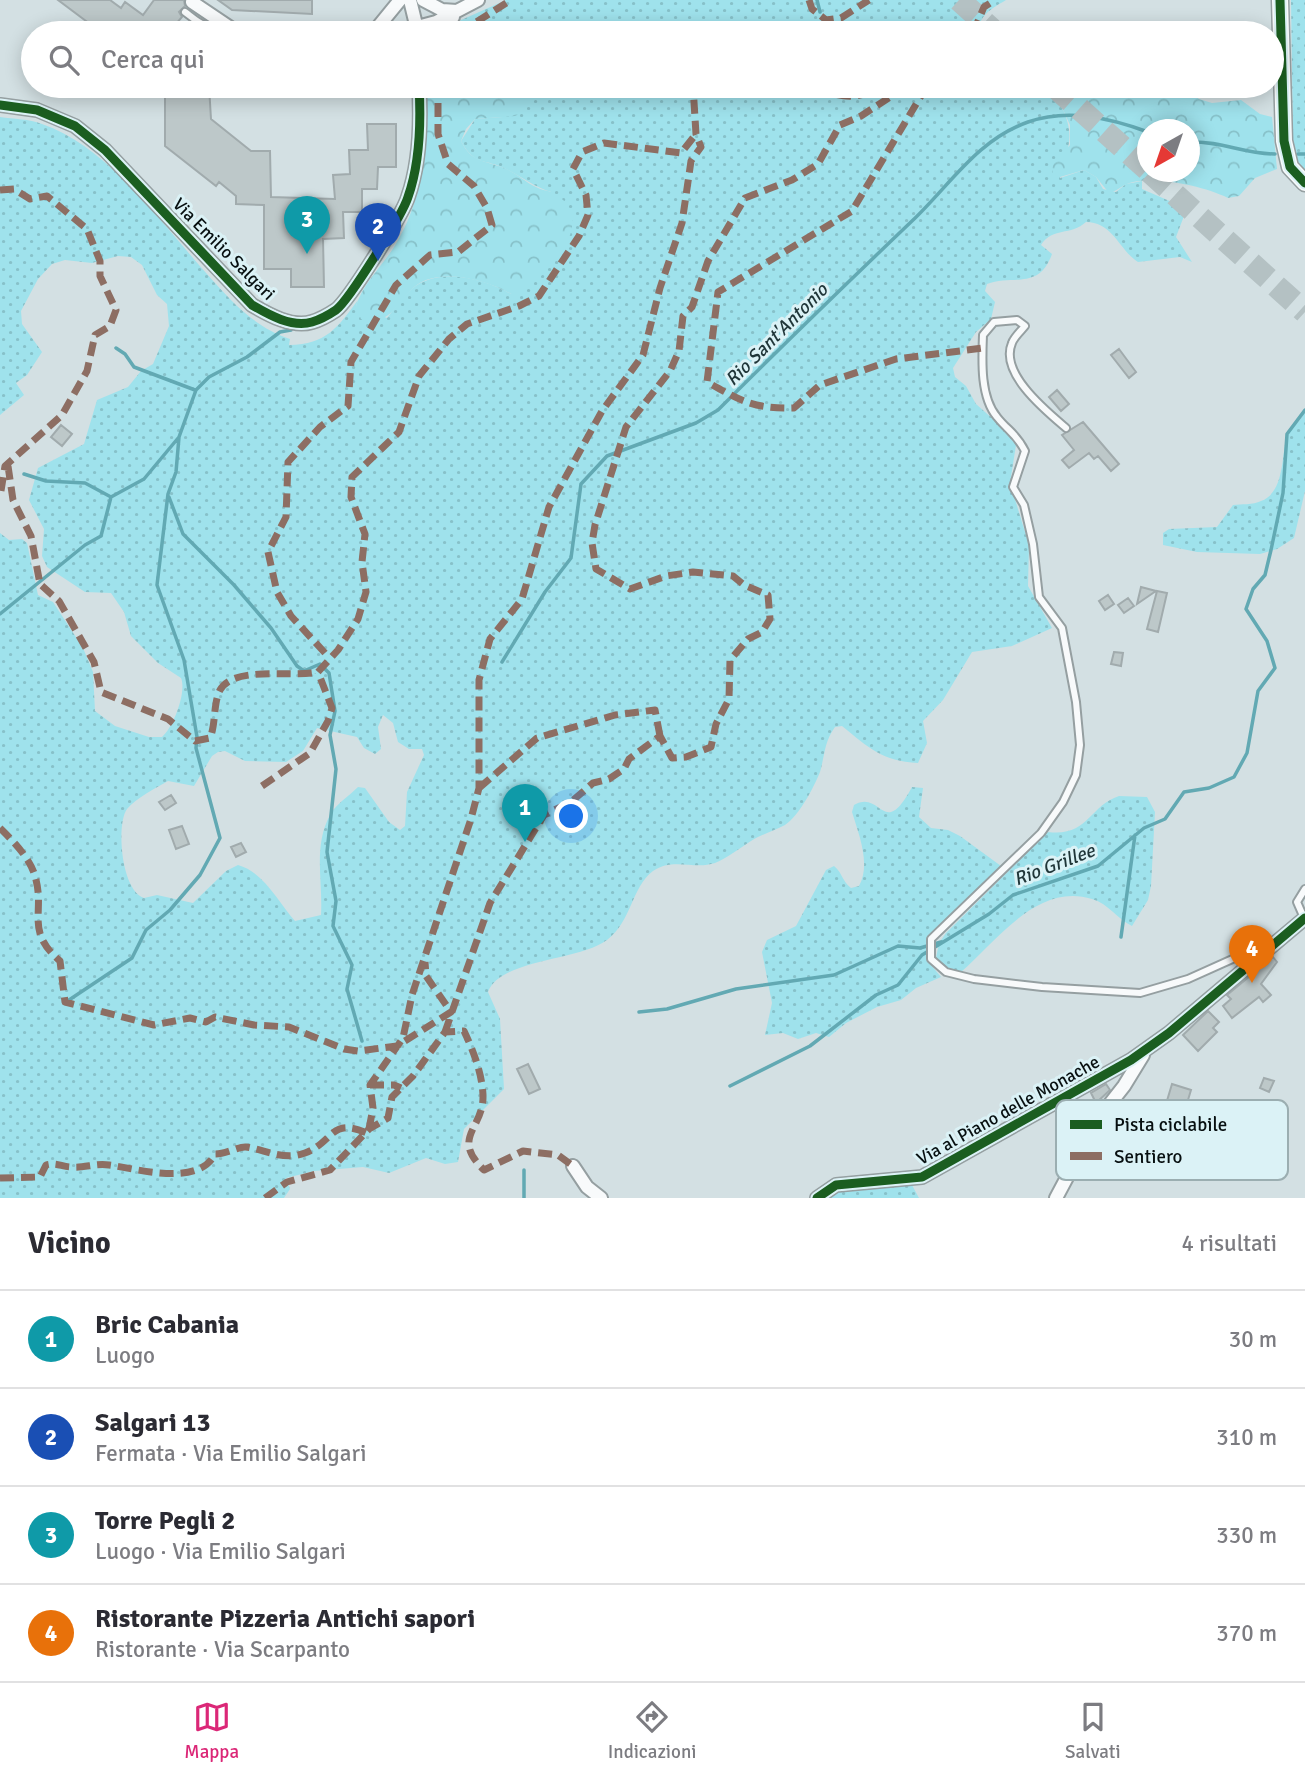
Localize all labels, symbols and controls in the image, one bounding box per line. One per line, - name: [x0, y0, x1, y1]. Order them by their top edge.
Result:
- search box: [21, 21, 1284, 98]
- icon: search: [45, 41, 83, 79]
- text: Cerca qui: [101, 44, 205, 76]
- north arrow: [1137, 119, 1200, 182]
- street label: Via Emilio Salgari: [168, 193, 280, 305]
- pin: 3: [284, 196, 330, 254]
- pin: 2: [355, 203, 401, 261]
- water label: Rio Sant'Antonio: [720, 278, 834, 391]
- pin: 1: [502, 784, 548, 842]
- your location: [554, 799, 588, 833]
- water label: Rio Grillee: [1010, 838, 1100, 891]
- pin: 4: [1229, 925, 1275, 983]
- street label: Via al Piano delle Monache: [913, 1050, 1103, 1170]
- legend: [1056, 1100, 1288, 1180]
- text: Pista ciclabile: [1114, 1113, 1227, 1137]
- text: Sentiero: [1114, 1145, 1183, 1169]
- text: Vicino: [28, 1225, 111, 1262]
- text: 4 risultati: [1181, 1229, 1277, 1258]
- text: Bric Cabania: [95, 1309, 239, 1341]
- text: 1: [45, 1325, 57, 1354]
- text: 30 m: [1229, 1325, 1277, 1354]
- text: Luogo: [95, 1341, 155, 1370]
- text: Salgari 13: [95, 1407, 210, 1439]
- text: 2: [45, 1423, 57, 1452]
- text: 310 m: [1216, 1423, 1277, 1452]
- text: Fermata · Via Emilio Salgari: [95, 1439, 366, 1468]
- text: Torre Pegli 2: [95, 1505, 235, 1537]
- text: 3: [45, 1521, 57, 1550]
- text: 330 m: [1216, 1521, 1277, 1550]
- text: Luogo · Via Emilio Salgari: [95, 1537, 346, 1566]
- text: Ristorante Pizzeria Antichi sapori: [95, 1603, 475, 1635]
- text: 4: [45, 1619, 57, 1648]
- text: 370 m: [1216, 1619, 1277, 1648]
- text: Ristorante · Via Scarpanto: [95, 1635, 350, 1664]
- tab: Mappa: [184, 1698, 239, 1764]
- tab: Indicazioni: [608, 1698, 696, 1764]
- tab: Salvati: [1065, 1698, 1121, 1764]

